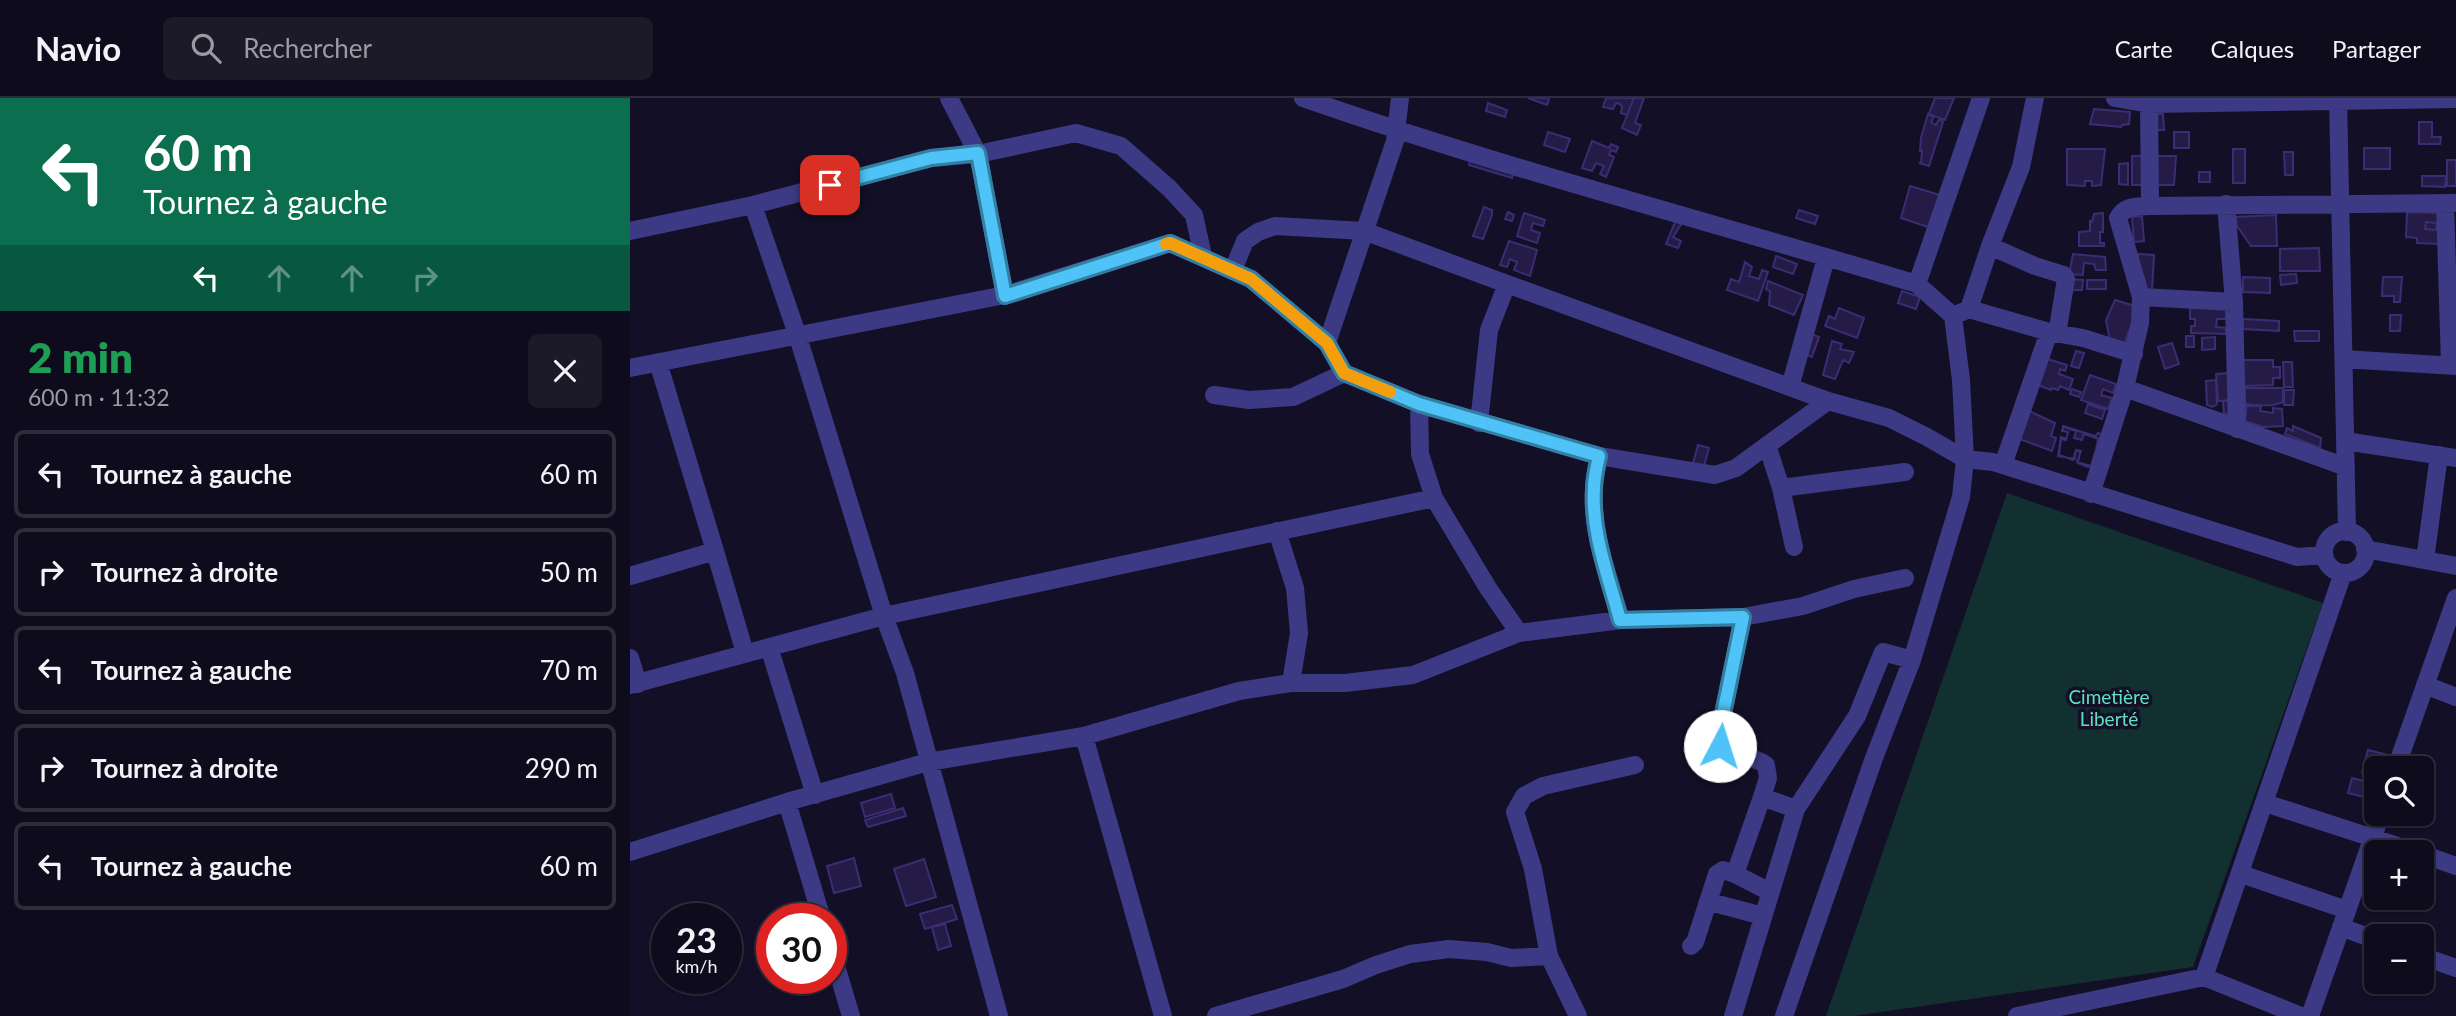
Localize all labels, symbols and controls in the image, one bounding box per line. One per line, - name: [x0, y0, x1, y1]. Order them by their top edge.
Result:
- search box: [163, 17, 653, 80]
- text: Navio: [35, 28, 121, 68]
- icon: search: [187, 29, 225, 67]
- text: Rechercher: [243, 32, 372, 64]
- text: Carte: [2115, 34, 2173, 63]
- text: Calques: [2211, 34, 2294, 63]
- text: Partager: [2332, 34, 2421, 63]
- text: 60 m: [143, 123, 253, 181]
- icon: left: [28, 126, 119, 217]
- pin: [800, 155, 860, 215]
- icon: arrive: [811, 166, 849, 204]
- text: Tournez à gauche: [143, 182, 388, 221]
- icon: left: [187, 259, 225, 297]
- icon: ahead: [260, 259, 298, 297]
- icon: ahead: [333, 259, 371, 297]
- icon: right: [406, 259, 444, 297]
- text: 2 min: [28, 332, 133, 382]
- button: close: [528, 334, 602, 408]
- text: 600 m · 11:32: [28, 383, 170, 411]
- icon: left: [32, 455, 70, 493]
- text: Tournez à gauche: [91, 458, 292, 490]
- text: 60 m: [540, 458, 598, 490]
- icon: right: [32, 553, 70, 591]
- text: Tournez à droite: [91, 556, 278, 588]
- text: 50 m: [540, 556, 598, 588]
- icon: left: [32, 651, 70, 689]
- text: Tournez à gauche: [91, 654, 292, 686]
- text: 70 m: [540, 654, 598, 686]
- park label: Cimetière Liberté: [2068, 685, 2150, 730]
- position arrow: [1683, 709, 1757, 783]
- icon: right: [32, 749, 70, 787]
- text: Tournez à droite: [91, 752, 278, 784]
- text: 290 m: [525, 752, 598, 784]
- map controls: [2364, 756, 2434, 994]
- button: search: [2364, 756, 2434, 826]
- button: +: [2364, 840, 2434, 910]
- icon: left: [32, 847, 70, 885]
- text: Tournez à gauche: [91, 850, 292, 882]
- text: 60 m: [540, 850, 598, 882]
- speed limit sign: 30: [756, 903, 847, 994]
- text: 23: [676, 918, 717, 960]
- button: −: [2364, 924, 2434, 994]
- text: km/h: [675, 955, 718, 977]

